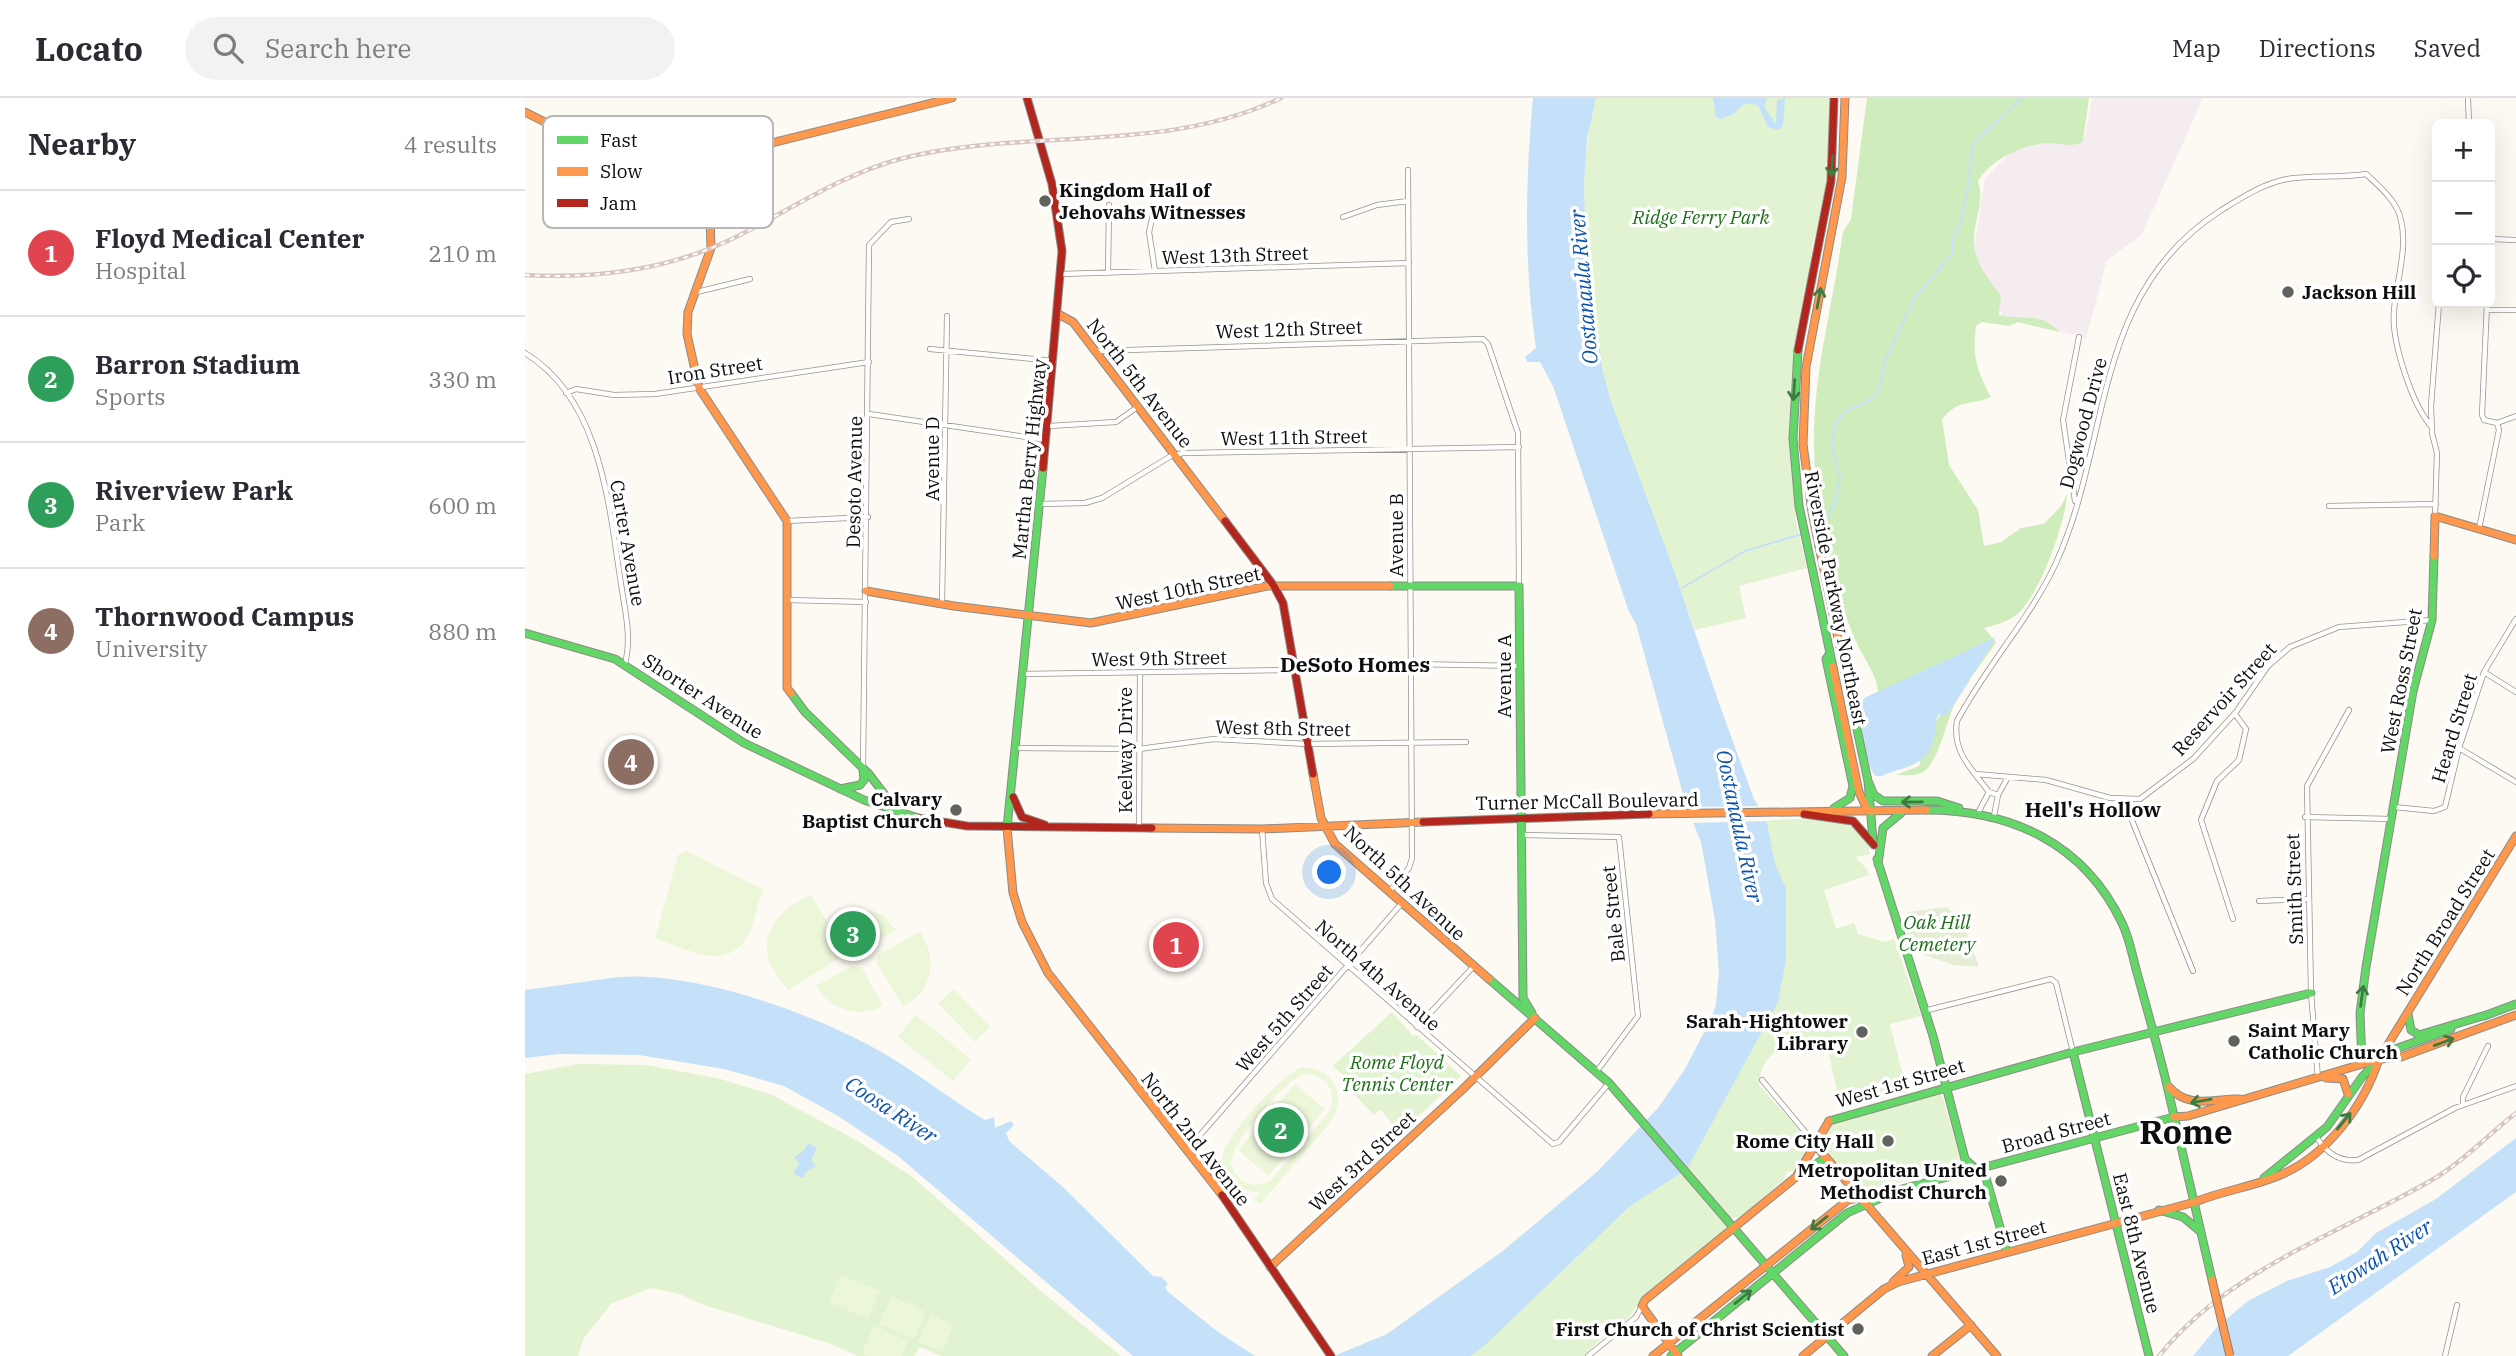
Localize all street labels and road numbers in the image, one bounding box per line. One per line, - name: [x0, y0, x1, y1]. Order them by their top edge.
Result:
- street label: West 13th Street: [1161, 240, 1309, 270]
- street label: North 5th Avenue: [1082, 313, 1198, 453]
- street label: West 12th Street: [1215, 314, 1363, 344]
- street label: Iron Street: [666, 351, 764, 389]
- street label: Dogwood Drive: [2054, 355, 2112, 491]
- street label: Martha Berry Highway: [1007, 357, 1052, 561]
- street label: Desoto Avenue: [841, 416, 867, 548]
- street label: Avenue D: [920, 417, 944, 501]
- street label: West 11th Street: [1220, 424, 1368, 450]
- street label: Riverside Parkway Northeast: [1800, 469, 1873, 728]
- street label: Carter Avenue: [605, 478, 651, 608]
- street label: Avenue B: [1384, 493, 1408, 577]
- street label: West 10th Street: [1114, 561, 1263, 615]
- street label: West Ross Street: [2375, 606, 2427, 756]
- street label: Avenue A: [1492, 634, 1516, 718]
- street label: Reservoir Street: [2167, 637, 2281, 761]
- street label: West 9th Street: [1091, 645, 1227, 671]
- street label: Shorter Avenue: [638, 648, 768, 744]
- street label: Heard Street: [2426, 670, 2482, 786]
- street label: Keelway Drive: [1113, 687, 1137, 813]
- street label: West 8th Street: [1215, 715, 1351, 741]
- street label: Turner McCall Boulevard: [1475, 787, 1699, 815]
- street label: North 5th Avenue: [1339, 820, 1471, 946]
- street label: Smith Street: [2280, 833, 2308, 945]
- street label: North Broad Street: [2390, 844, 2500, 1000]
- street label: Bale Street: [1596, 864, 1630, 963]
- street label: North 4th Avenue: [1310, 914, 1446, 1036]
- street label: West 5th Street: [1230, 959, 1338, 1077]
- street label: West 1st Street: [1833, 1053, 1968, 1113]
- street label: North 2nd Avenue: [1136, 1067, 1256, 1211]
- street label: West 3rd Street: [1304, 1105, 1421, 1217]
- street label: Broad Street: [1999, 1106, 2113, 1158]
- street label: East 8th Avenue: [2108, 1170, 2166, 1316]
- street label: East 1st Street: [1919, 1214, 2049, 1270]

